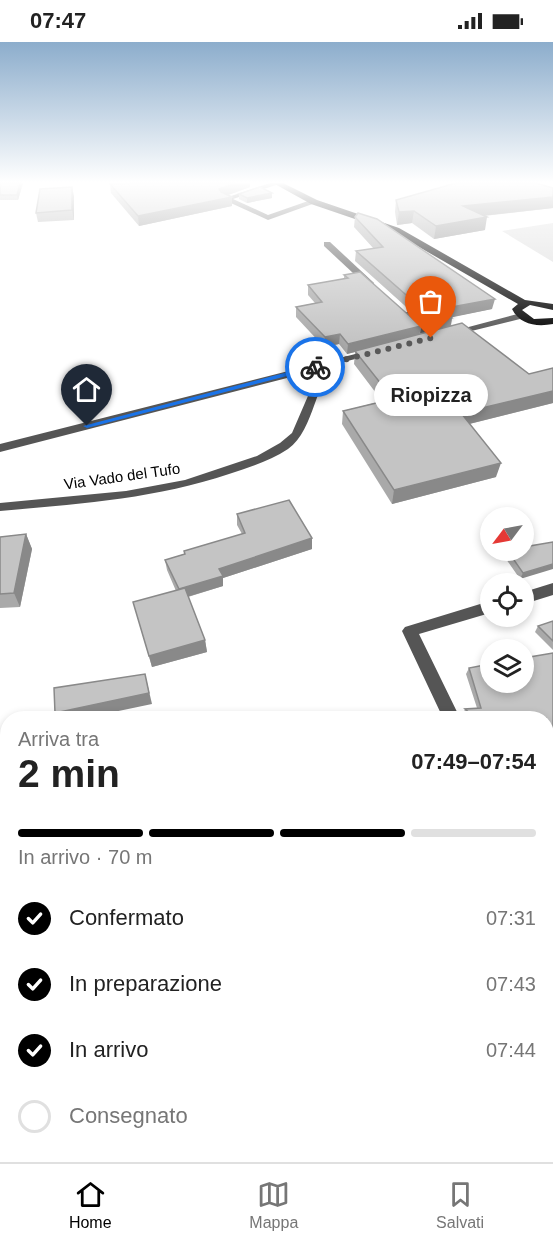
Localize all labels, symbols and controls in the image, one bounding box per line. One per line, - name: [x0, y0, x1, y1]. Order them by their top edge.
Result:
- text: 07:47: [30, 8, 86, 33]
- pin: [405, 276, 456, 338]
- icon: bag: [414, 285, 447, 318]
- courier: [285, 337, 345, 397]
- icon: bike: [299, 351, 332, 384]
- pin: [61, 364, 112, 426]
- icon: home: [70, 373, 103, 406]
- callout: Riopizza: [374, 374, 488, 416]
- text: Riopizza: [390, 384, 472, 406]
- street label: Via Vado del Tufo: [63, 459, 181, 493]
- north arrow: [480, 507, 534, 561]
- map controls: [480, 507, 534, 693]
- button: locate: [480, 573, 534, 627]
- button: layers: [480, 639, 534, 693]
- text: Arriva tra: [18, 728, 99, 750]
- text: 07:49–07:54: [411, 749, 536, 774]
- text: 2 min: [18, 752, 120, 795]
- text: In arrivo · 70 m: [18, 846, 152, 868]
- icon: check: [18, 902, 51, 935]
- text: Confermato: [69, 905, 184, 930]
- text: 07:31: [486, 907, 536, 929]
- icon: check: [18, 968, 51, 1001]
- text: In preparazione: [69, 971, 222, 996]
- text: 07:43: [486, 973, 536, 995]
- icon: check: [18, 1034, 51, 1067]
- text: In arrivo: [69, 1037, 148, 1062]
- text: 07:44: [486, 1039, 536, 1061]
- text: Consegnato: [69, 1103, 188, 1128]
- tab: Home: [69, 1178, 112, 1232]
- tab: Mappa: [249, 1178, 298, 1232]
- tab: Salvati: [436, 1178, 484, 1232]

